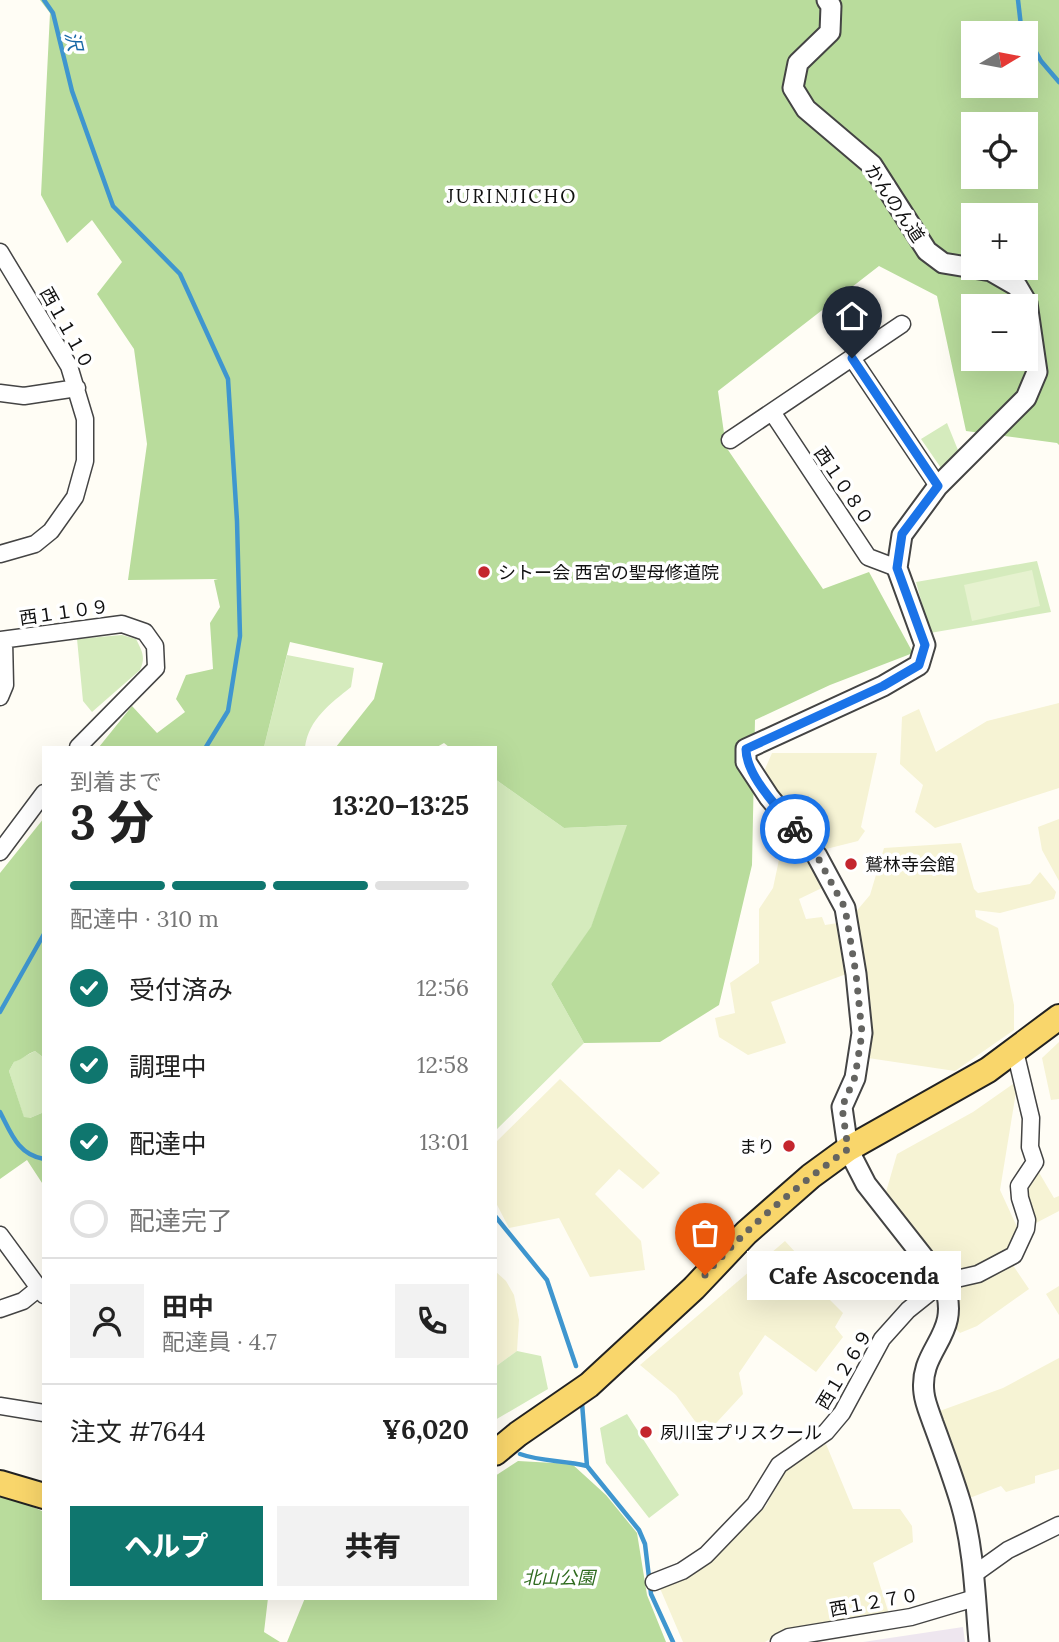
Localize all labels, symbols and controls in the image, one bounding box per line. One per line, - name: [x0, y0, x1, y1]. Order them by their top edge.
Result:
- north arrow: [961, 21, 1038, 98]
- map controls: [961, 21, 1038, 371]
- water label: 沢: [60, 29, 89, 56]
- button: locate: [961, 112, 1038, 189]
- street label: かんのん道: [860, 159, 930, 247]
- district label: JURINJICHO: [446, 184, 577, 208]
- button: +: [961, 203, 1038, 280]
- street label: 西１１１０: [35, 283, 99, 373]
- pin: [822, 286, 882, 358]
- button: −: [961, 294, 1038, 371]
- icon: home: [833, 297, 871, 335]
- street label: 西１０８０: [809, 442, 879, 530]
- place label: シトー会 西宮の聖母修道院: [498, 561, 719, 584]
- marker: シトー会 西宮の聖母修道院: [476, 564, 492, 580]
- street label: 西１１０９: [18, 594, 110, 630]
- text: 到着まで: [70, 767, 162, 796]
- text: 13:20–13:25: [333, 789, 469, 822]
- text: 3 分: [70, 793, 154, 852]
- courier: [760, 794, 830, 864]
- icon: bike: [776, 810, 814, 848]
- place label: 鷲林寺会館: [865, 853, 955, 876]
- marker: 鷲林寺会館: [843, 856, 859, 872]
- text: 配達中 · 310 m: [70, 904, 219, 933]
- icon: check: [70, 969, 108, 1007]
- text: 受付済み: [129, 973, 233, 1006]
- text: 12:56: [417, 973, 469, 1002]
- icon: check: [70, 1046, 108, 1084]
- text: 調理中: [129, 1050, 207, 1083]
- text: 12:58: [417, 1050, 469, 1079]
- icon: check: [70, 1123, 108, 1161]
- text: 配達中: [129, 1127, 207, 1160]
- text: 13:01: [419, 1127, 469, 1156]
- place label: まり: [739, 1135, 775, 1158]
- marker: まり: [781, 1138, 797, 1154]
- pin: [675, 1203, 735, 1275]
- text: 配達完了: [129, 1204, 233, 1237]
- icon: bag: [686, 1214, 724, 1252]
- callout: Cafe Ascocenda: [747, 1250, 960, 1300]
- text: Cafe Ascocenda: [769, 1261, 939, 1290]
- button: person: [70, 1284, 144, 1358]
- button: phone: [395, 1284, 469, 1358]
- text: 田中: [162, 1290, 214, 1323]
- street label: 西１２６９: [811, 1325, 877, 1413]
- text: 配達員 · 4.7: [162, 1327, 277, 1356]
- text: ¥6,020: [382, 1413, 469, 1446]
- text: 注文 #7644: [70, 1415, 206, 1448]
- place label: 夙川宝プリスクール: [660, 1421, 822, 1444]
- marker: 夙川宝プリスクール: [638, 1424, 654, 1440]
- button: ヘルプ: [70, 1506, 263, 1586]
- button: 共有: [277, 1506, 469, 1586]
- park label: 北山公園: [523, 1566, 598, 1589]
- street label: 西１２７０: [828, 1583, 920, 1621]

